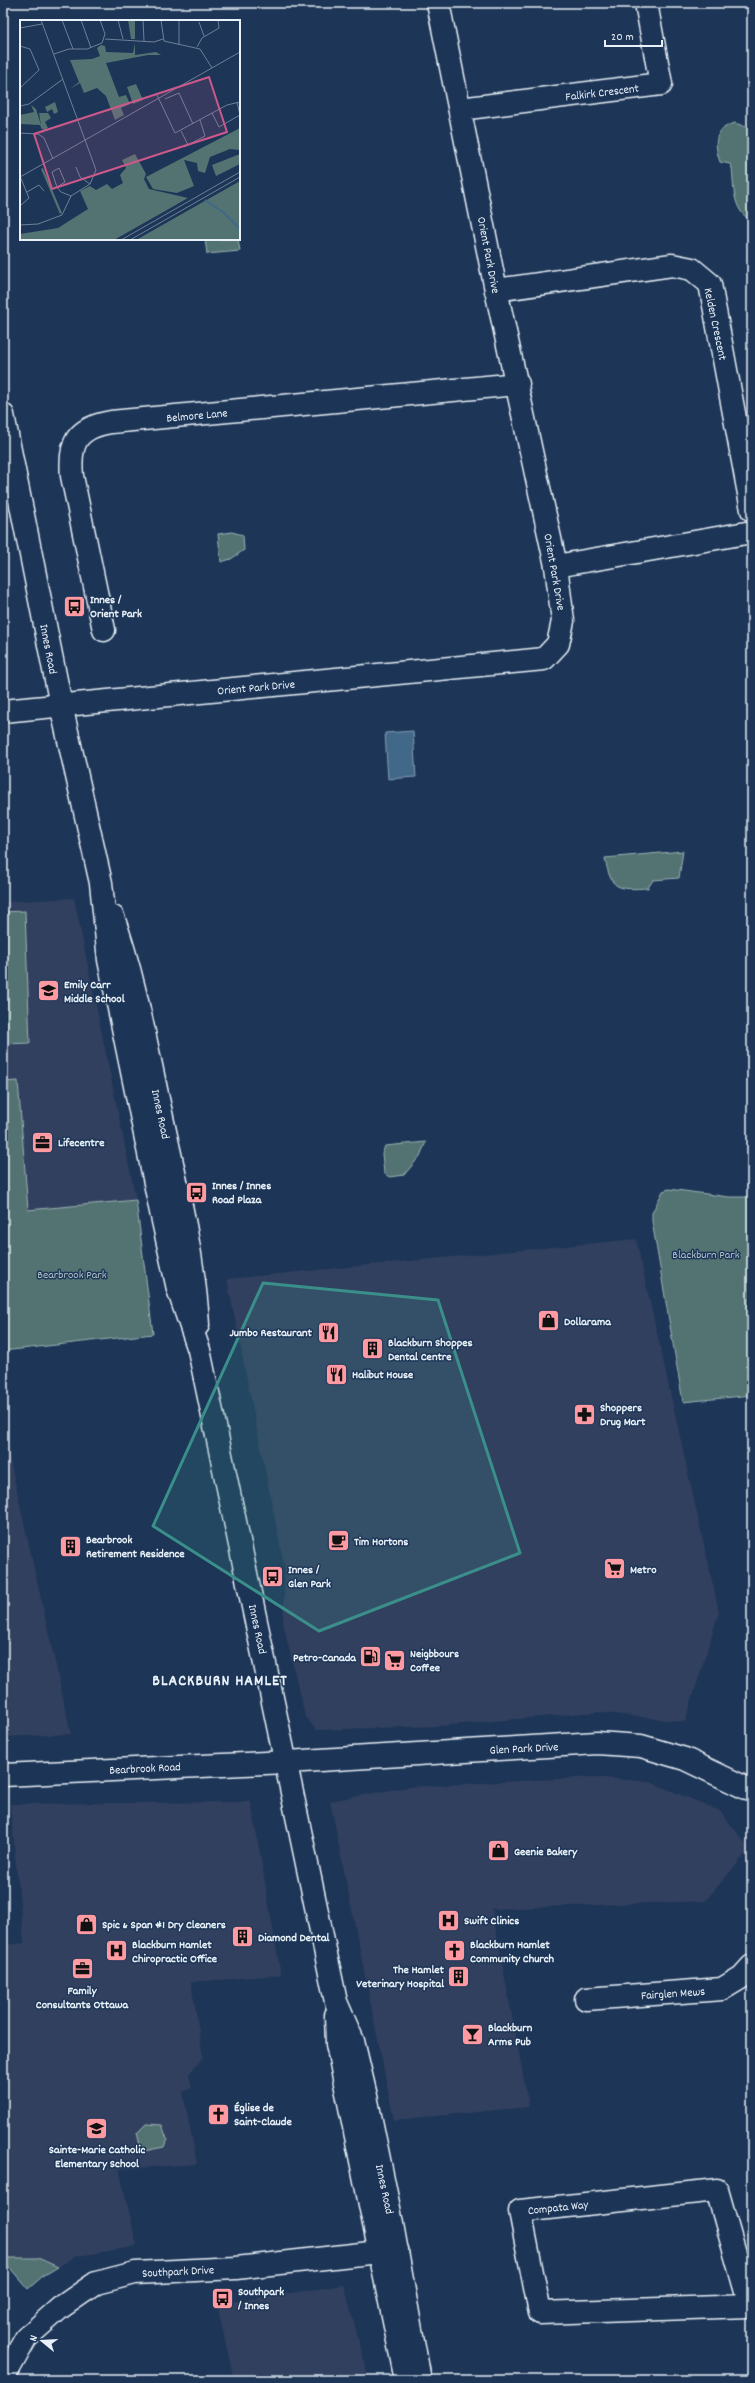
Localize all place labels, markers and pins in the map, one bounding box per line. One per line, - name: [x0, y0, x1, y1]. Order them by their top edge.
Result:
- place label: Innes / Orient Park: [90, 592, 142, 623]
- bus stop icon: Innes / Orient Park: [62, 593, 88, 619]
- place label: Emily Carr Middle School: [64, 977, 125, 1008]
- school or university icon: Emily Carr Middle School: [35, 978, 61, 1004]
- office icon: Lifecentre: [30, 1129, 56, 1155]
- place label: Lifecentre: [58, 1135, 105, 1152]
- place label: Innes / Innes Road Plaza: [212, 1178, 271, 1209]
- bus stop icon: Innes / Innes Road Plaza: [184, 1179, 210, 1205]
- shop icon: Dollarama: [535, 1308, 561, 1334]
- place label: Dollarama: [564, 1314, 612, 1331]
- restaurant icon: Jumbo Restaurant: [315, 1319, 341, 1345]
- place label: Jumbo Restaurant: [229, 1325, 313, 1342]
- place label: Blackburn Shoppes Dental Centre: [388, 1335, 473, 1366]
- building icon: Blackburn Shoppes Dental Centre: [360, 1336, 386, 1362]
- restaurant icon: Halibut House: [323, 1361, 349, 1387]
- place label: Halibut House: [352, 1367, 414, 1384]
- place label: Shoppers Drug Mart: [600, 1400, 646, 1431]
- pharmacy icon: Shoppers Drug Mart: [571, 1401, 597, 1427]
- cafe icon: Tim Hortons: [326, 1528, 352, 1554]
- place label: Bearbrook Retirement Residence: [86, 1532, 185, 1563]
- building icon: Bearbrook Retirement Residence: [57, 1533, 83, 1559]
- place label: Tim Hortons: [354, 1534, 408, 1551]
- supermarket icon: Metro: [601, 1556, 627, 1582]
- place label: Innes / Glen Park: [288, 1562, 331, 1593]
- place label: Metro: [630, 1562, 657, 1579]
- bus stop icon: Innes / Glen Park: [260, 1563, 286, 1589]
- fuel station icon: Petro-Canada: [358, 1644, 384, 1670]
- place label: Neigbbours Coffee: [410, 1646, 459, 1677]
- supermarket icon: Neigbbours Coffee: [382, 1647, 408, 1673]
- place label: Petro-Canada: [293, 1650, 357, 1667]
- shop icon: Geenie Bakery: [485, 1838, 511, 1864]
- place label: Geenie Bakery: [514, 1844, 578, 1861]
- hospital icon: Swift Clinics: [435, 1907, 461, 1933]
- shop icon: Spic & Span #1 Dry Cleaners: [74, 1911, 100, 1937]
- place label: Swift Clinics: [464, 1913, 519, 1930]
- place label: Spic & Span #1 Dry Cleaners: [102, 1917, 226, 1934]
- building icon: Diamond Dental: [230, 1924, 256, 1950]
- place label: Diamond Dental: [258, 1930, 330, 1947]
- place label: Blackburn Hamlet Chiropractic Office: [132, 1937, 218, 1968]
- place label: Blackburn Hamlet Community Church: [470, 1937, 555, 1968]
- hospital icon: Blackburn Hamlet Chiropractic Office: [104, 1938, 130, 1964]
- church icon: Blackburn Hamlet Community Church: [441, 1938, 467, 1964]
- office icon: Family Consultants Ottawa: [69, 1956, 95, 1982]
- place label: The Hamlet Veterinary Hospital: [356, 1962, 445, 1993]
- building icon: The Hamlet Veterinary Hospital: [446, 1963, 472, 1989]
- place label: Family Consultants Ottawa: [36, 1983, 130, 2014]
- place label: Blackburn Arms Pub: [488, 2020, 533, 2051]
- bar icon: Blackburn Arms Pub: [459, 2021, 485, 2047]
- place label: Église de Saint-Claude: [234, 2100, 292, 2131]
- church icon: Église de Saint-Claude: [205, 2101, 231, 2127]
- school or university icon: Sainte-Marie Catholic Elementary School: [84, 2115, 110, 2141]
- place label: Sainte-Marie Catholic Elementary School: [49, 2142, 145, 2173]
- place label: Southpark / Innes: [237, 2284, 284, 2315]
- bus stop icon: Southpark / Innes: [209, 2285, 235, 2311]

